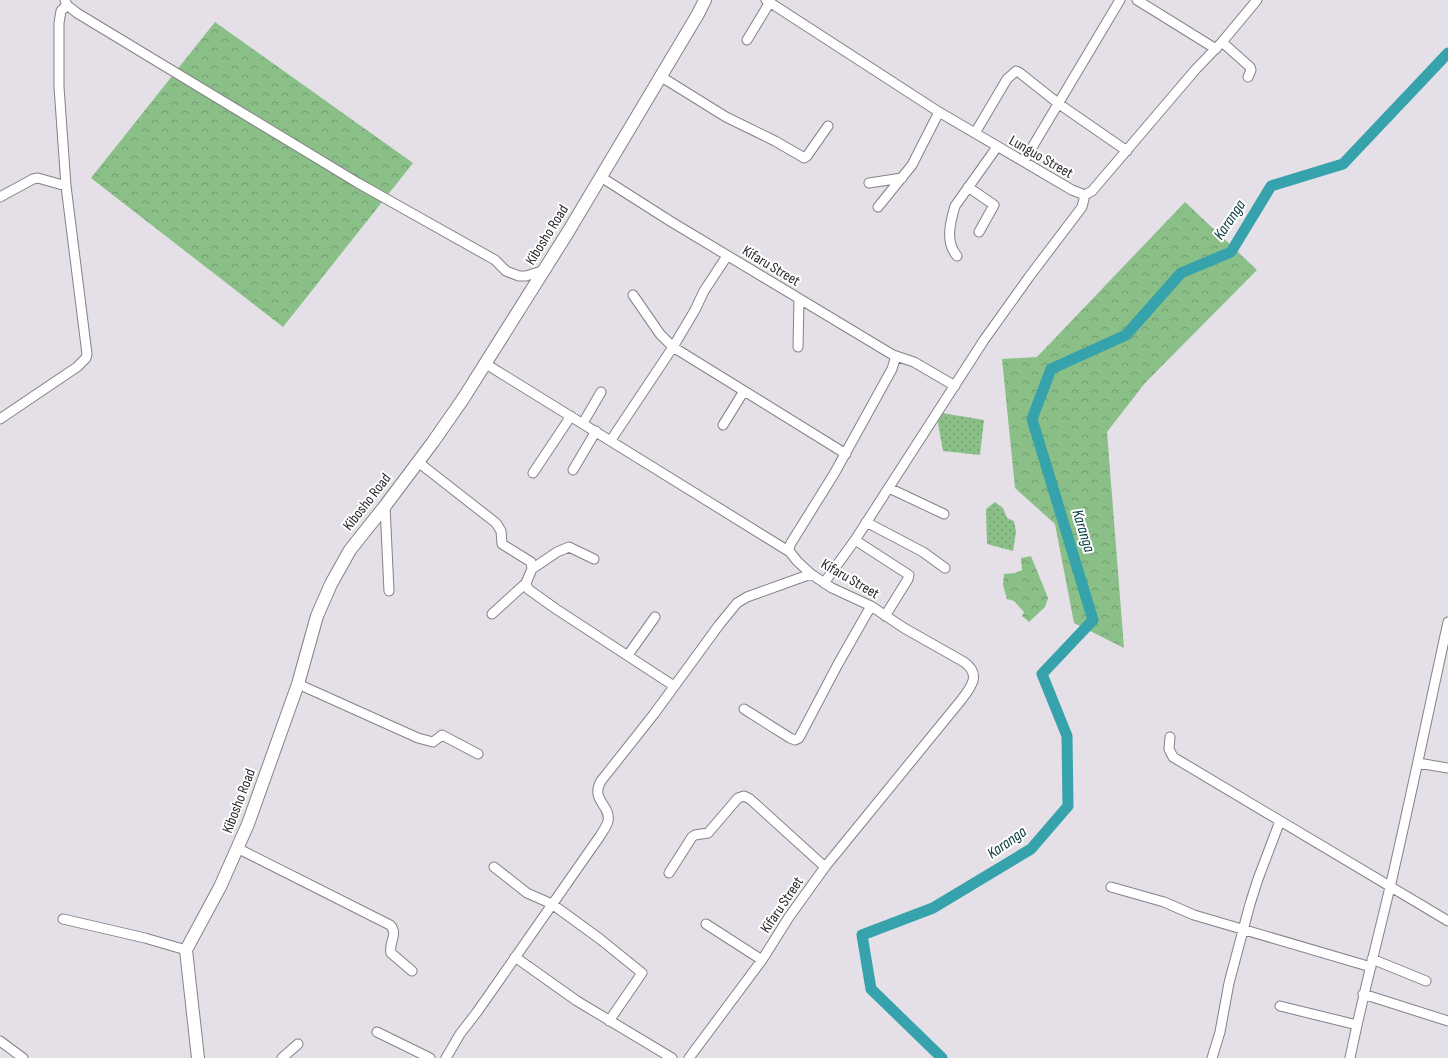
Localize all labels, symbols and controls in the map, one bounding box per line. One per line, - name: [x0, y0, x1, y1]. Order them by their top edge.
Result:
- street label: Lunguo Street: [1006, 131, 1077, 183]
- water label: Karanga: [1210, 196, 1250, 243]
- street label: Kibosho Road: [521, 201, 573, 269]
- street label: Kifaru Street: [739, 241, 804, 291]
- street label: Kibosho Road: [339, 470, 395, 534]
- water label: Karanga: [1068, 507, 1099, 555]
- street label: Kifaru Street: [817, 555, 883, 603]
- street label: Kibosho Road: [218, 766, 260, 836]
- water label: Karanga: [984, 822, 1031, 863]
- street label: Kifaru Street: [756, 873, 808, 937]

